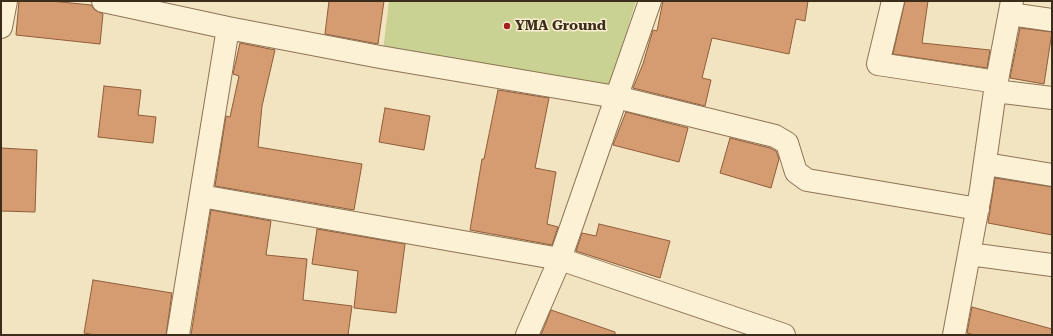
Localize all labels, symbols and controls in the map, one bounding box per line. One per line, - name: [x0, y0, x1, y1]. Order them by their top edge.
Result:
- place label: YMA Ground: [515, 18, 606, 34]
- marker: YMA Ground: [502, 21, 512, 31]

